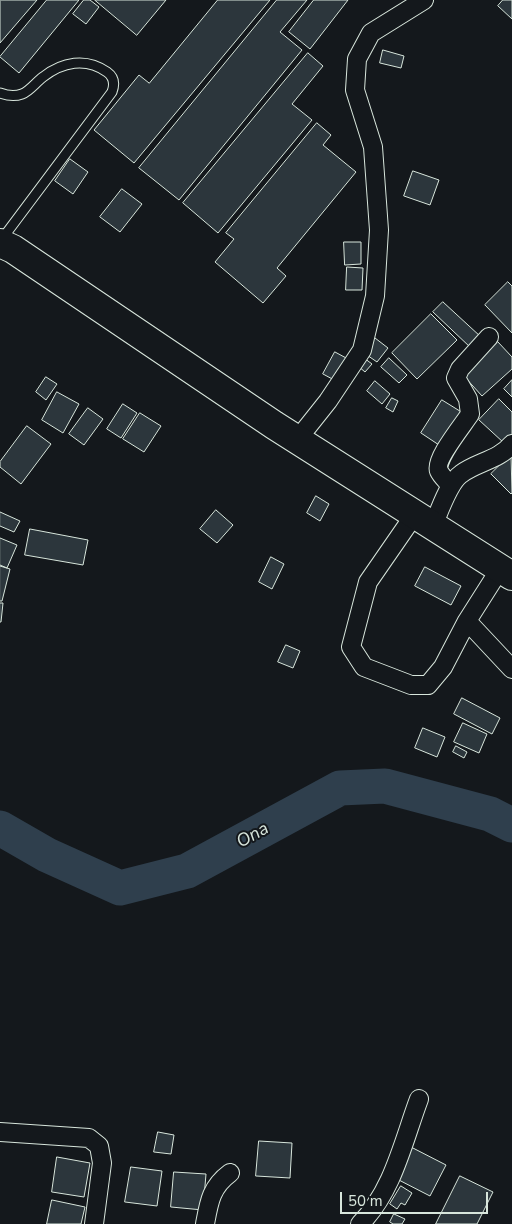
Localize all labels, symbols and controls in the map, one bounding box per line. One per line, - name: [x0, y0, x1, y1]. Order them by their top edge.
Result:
- water label: Ona: [233, 818, 273, 854]
- scale bar: [342, 1182, 490, 1214]
- text: 50 m: [348, 1191, 383, 1211]

